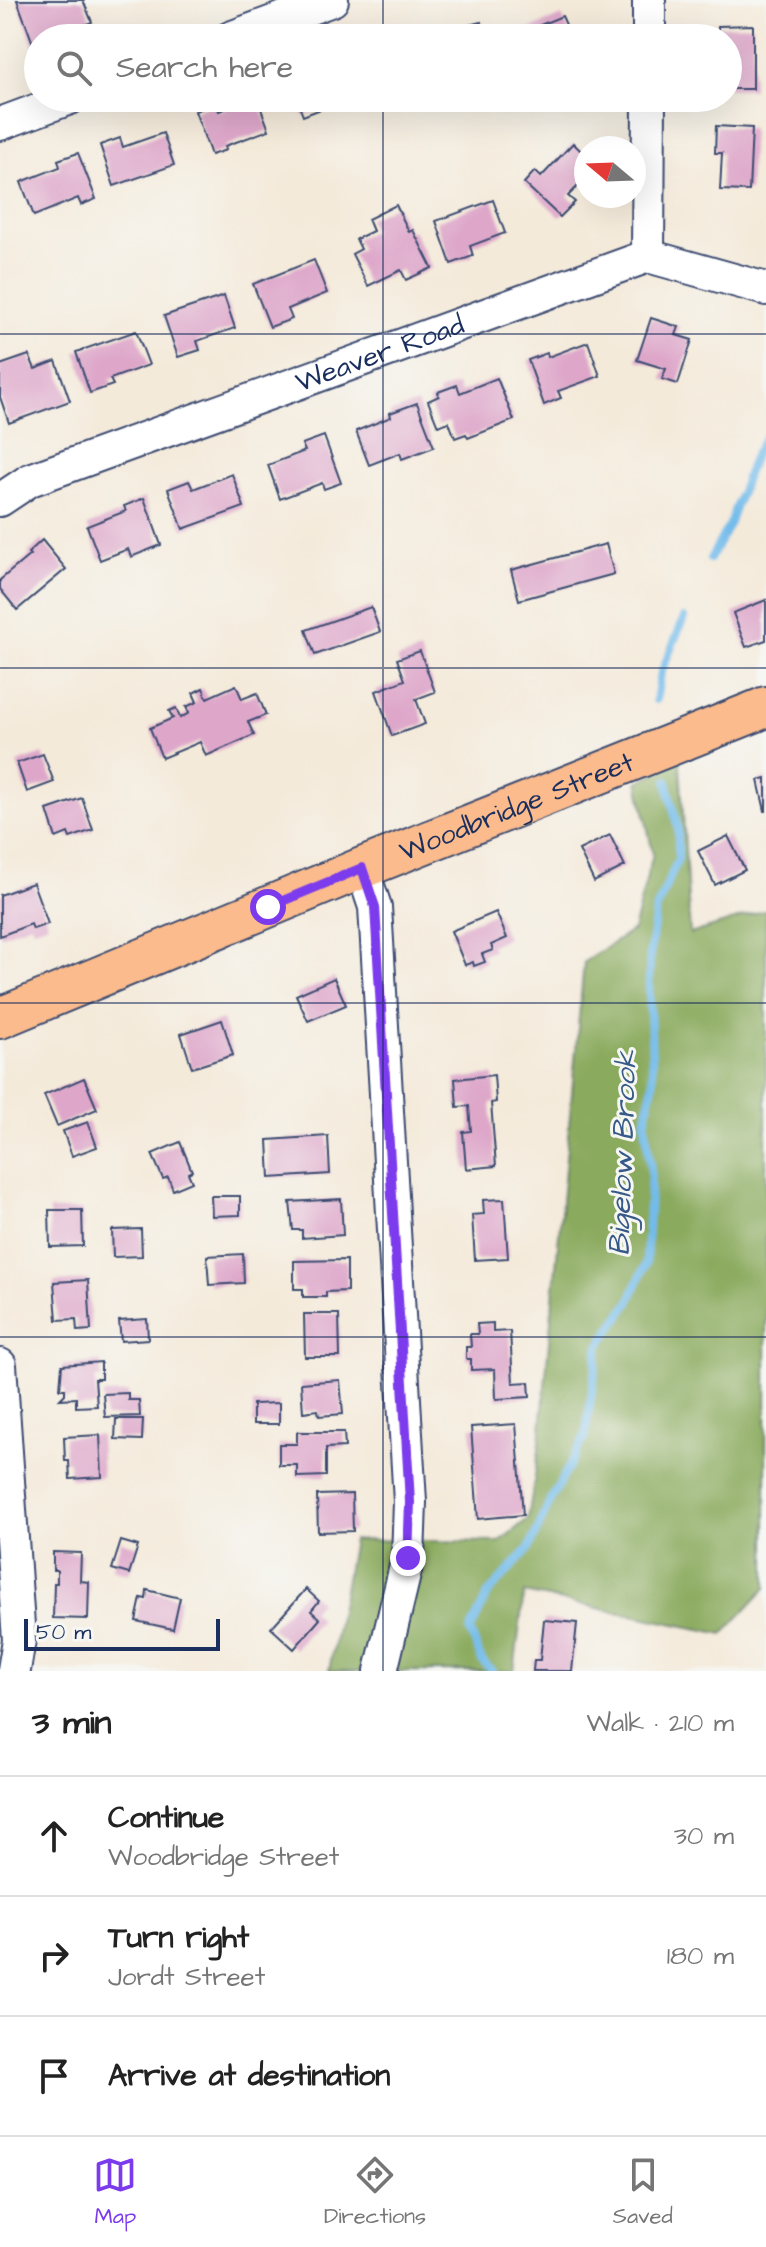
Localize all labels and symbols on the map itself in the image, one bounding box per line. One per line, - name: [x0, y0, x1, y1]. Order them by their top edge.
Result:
- north arrow: [574, 136, 646, 208]
- street label: Weaver Road: [290, 305, 469, 402]
- street label: Woodbridge Street: [393, 742, 640, 871]
- route start: [250, 889, 286, 925]
- water label: Bigelow Brook: [598, 1049, 649, 1256]
- route end: [390, 1540, 426, 1576]
- scale bar: [24, 1615, 220, 1651]

